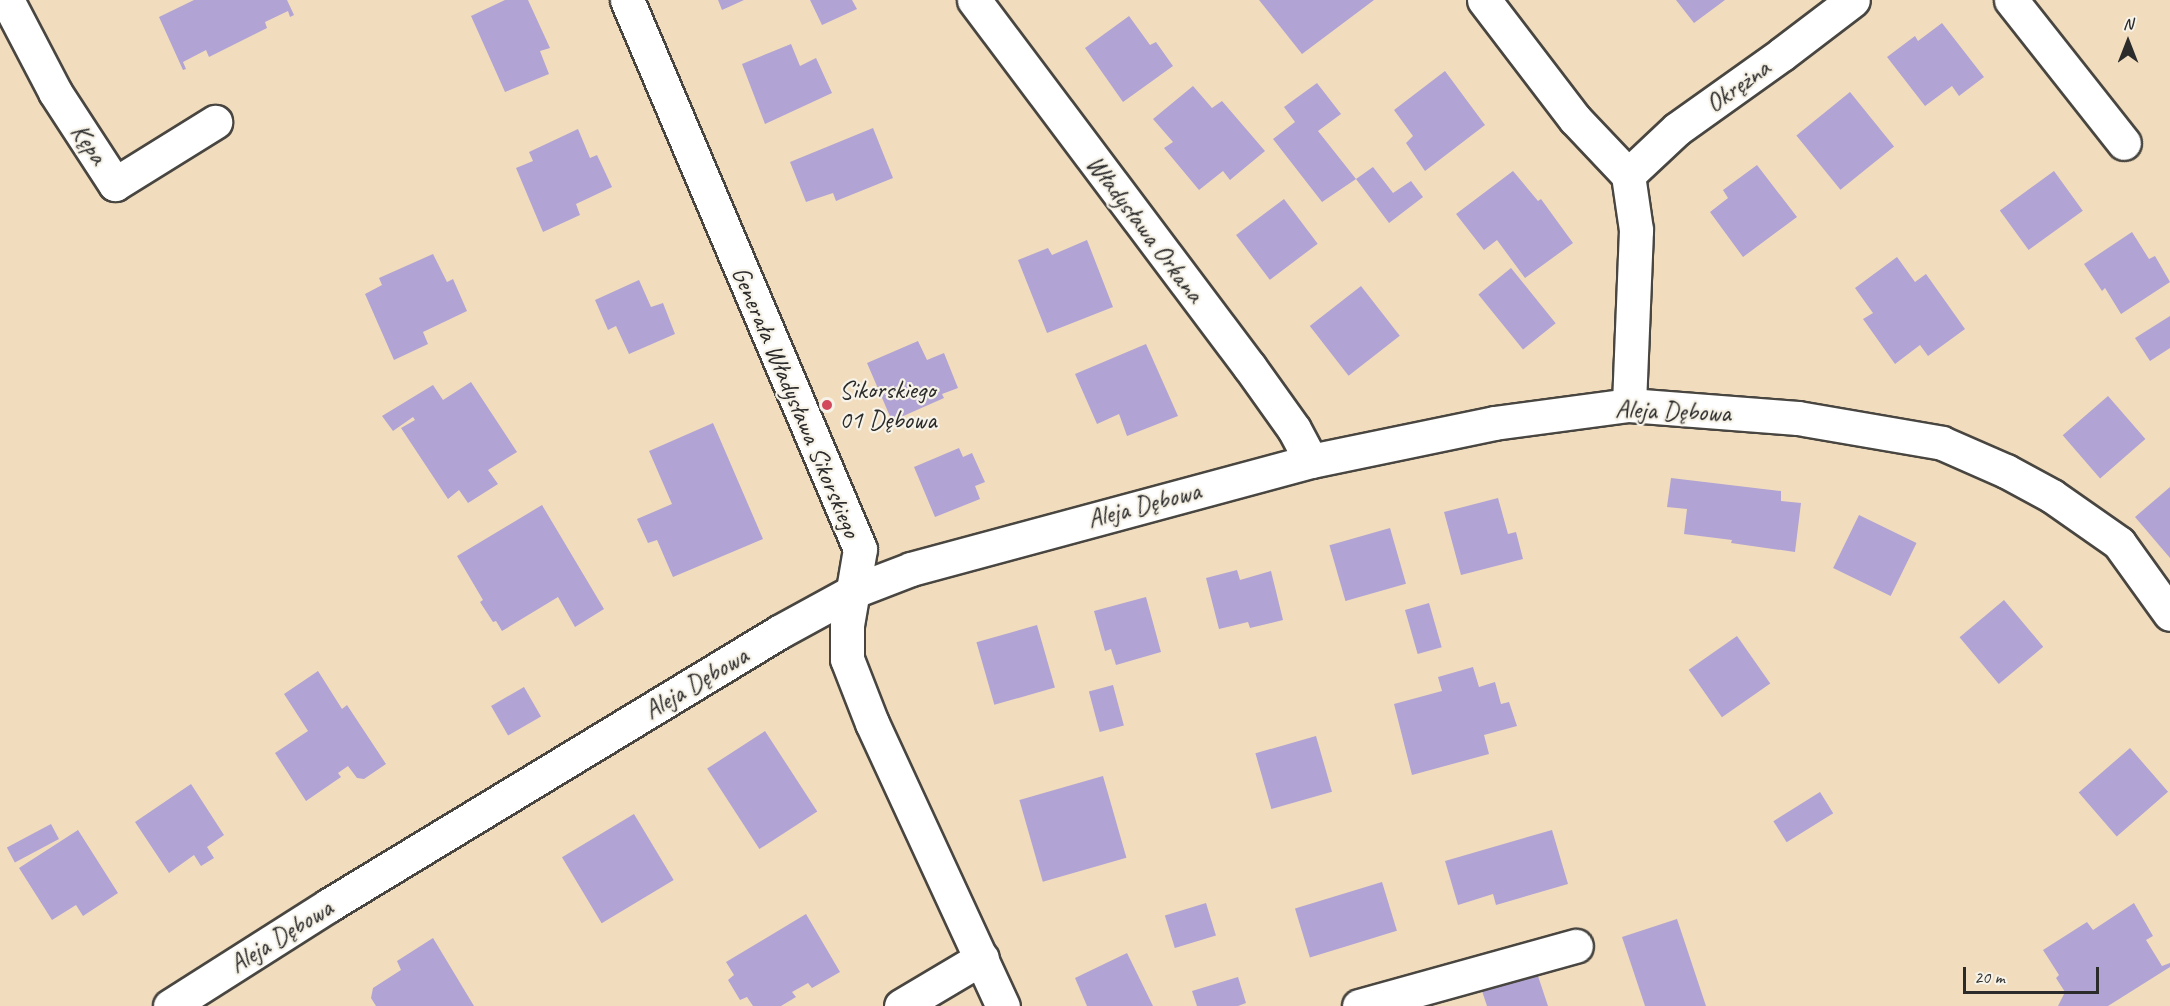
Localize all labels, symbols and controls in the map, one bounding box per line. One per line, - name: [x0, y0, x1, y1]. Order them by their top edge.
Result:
- north arrow: [2098, 12, 2158, 72]
- text: N: [2123, 14, 2133, 34]
- street label: Okrężna: [1700, 53, 1776, 119]
- street label: Kępa: [64, 118, 114, 170]
- street label: Władysława Orkana: [1080, 149, 1210, 309]
- street label: Generała Władysława Sikorskiego: [725, 262, 867, 542]
- place label: Sikorskiego 01 Dębowa: [839, 374, 937, 436]
- street label: Aleja Dębowa: [1615, 393, 1731, 429]
- marker: Sikorskiego 01 Dębowa: [820, 398, 834, 412]
- street label: Aleja Dębowa: [1084, 475, 1204, 535]
- street label: Aleja Dębowa: [638, 640, 754, 726]
- street label: Aleja Dębowa: [224, 892, 338, 980]
- scale bar: [1966, 955, 2102, 993]
- text: 20 m: [1974, 966, 2005, 988]

